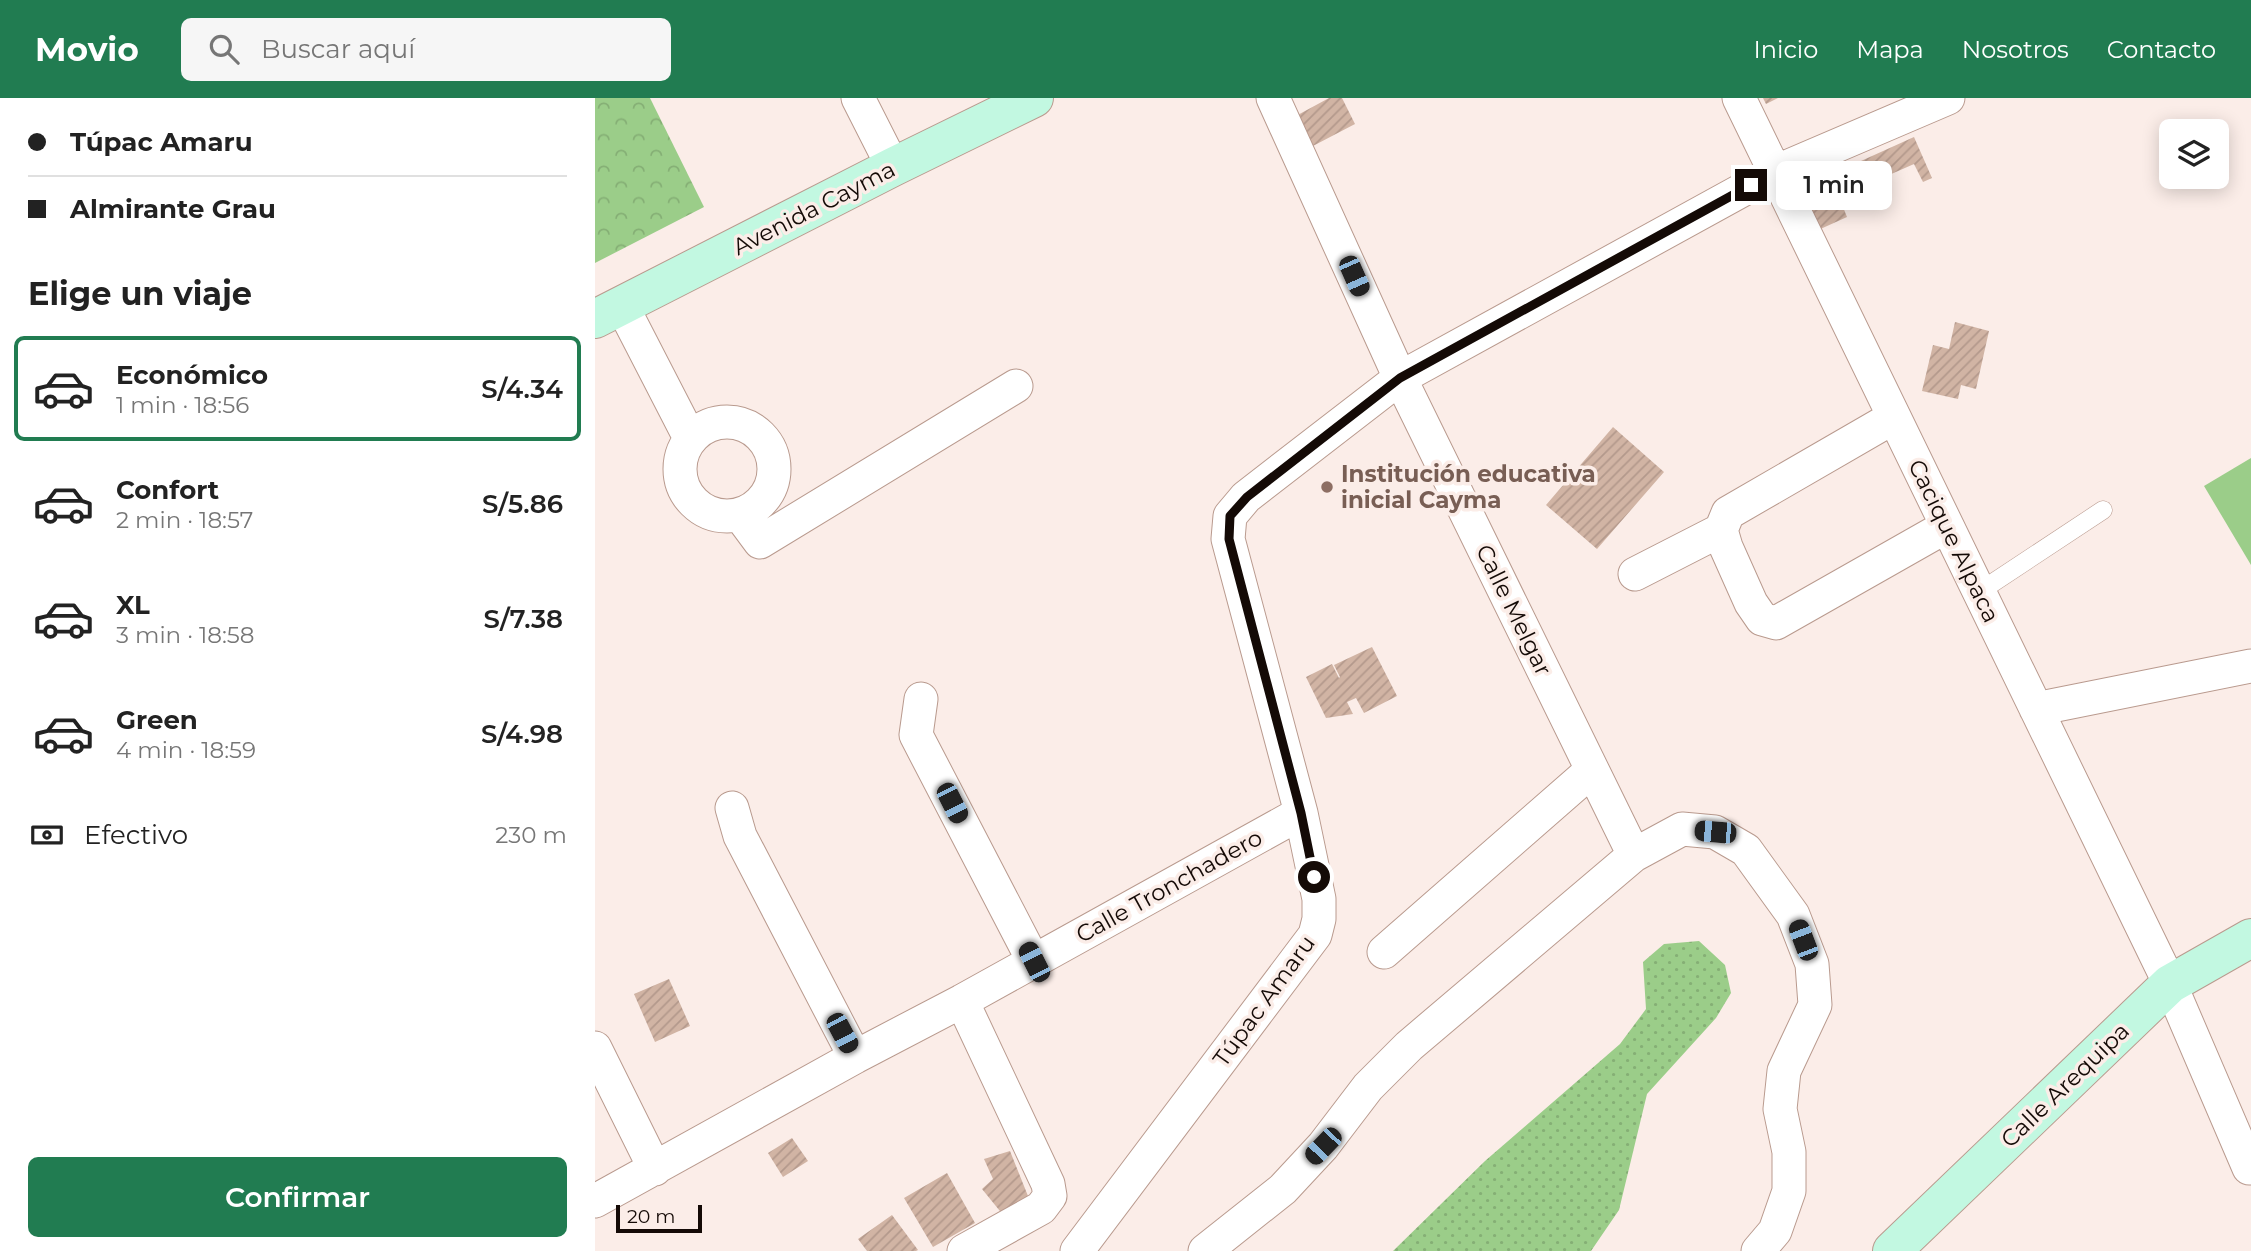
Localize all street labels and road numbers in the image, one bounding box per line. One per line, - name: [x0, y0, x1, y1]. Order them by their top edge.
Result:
- street label: Avenida Cayma: [728, 155, 900, 261]
- street label: Cacique Alpaca: [1902, 455, 2006, 627]
- street label: Calle Melgar: [1470, 540, 1558, 680]
- street label: Calle Tronchadero: [1071, 823, 1267, 949]
- street label: Túpac Amaru: [1207, 930, 1321, 1072]
- street label: Calle Arequipa: [1995, 1017, 2135, 1153]

